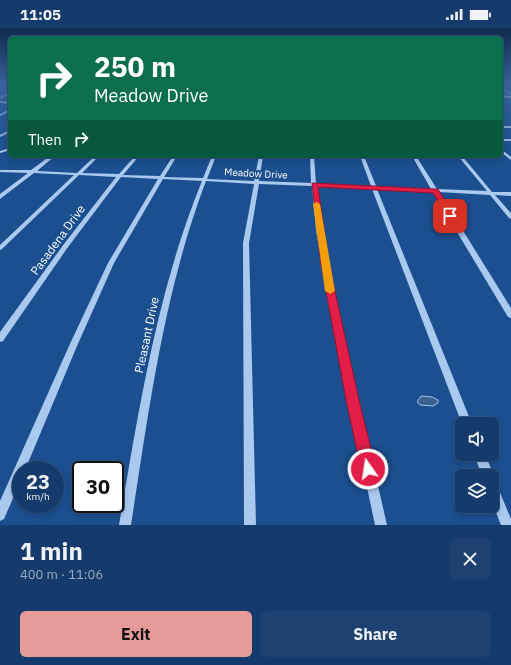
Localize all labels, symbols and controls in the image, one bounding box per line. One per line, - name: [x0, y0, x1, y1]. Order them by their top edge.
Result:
- text: 11:05: [20, 5, 61, 24]
- text: 250 m: [94, 48, 176, 85]
- icon: right: [28, 52, 80, 104]
- text: Meadow Drive: [94, 84, 208, 107]
- icon: right: [70, 128, 92, 150]
- text: Then: [28, 130, 62, 149]
- street label: Meadow Drive: [224, 165, 289, 182]
- pin: [433, 199, 467, 233]
- street label: Pasadena Drive: [27, 201, 88, 278]
- icon: arrive: [439, 205, 461, 227]
- street label: Pleasant Drive: [131, 295, 162, 374]
- map controls: [455, 417, 499, 513]
- button: sound: [455, 417, 499, 461]
- position arrow: [347, 448, 389, 490]
- speed limit sign: 30: [72, 461, 124, 513]
- text: 23: [26, 468, 50, 495]
- button: layers: [455, 469, 499, 513]
- text: km/h: [26, 490, 50, 503]
- text: 1 min: [20, 535, 83, 567]
- button: close: [449, 538, 491, 580]
- text: 400 m · 11:06: [20, 566, 103, 583]
- button: Exit: [20, 611, 252, 657]
- button: Share: [260, 611, 491, 657]

